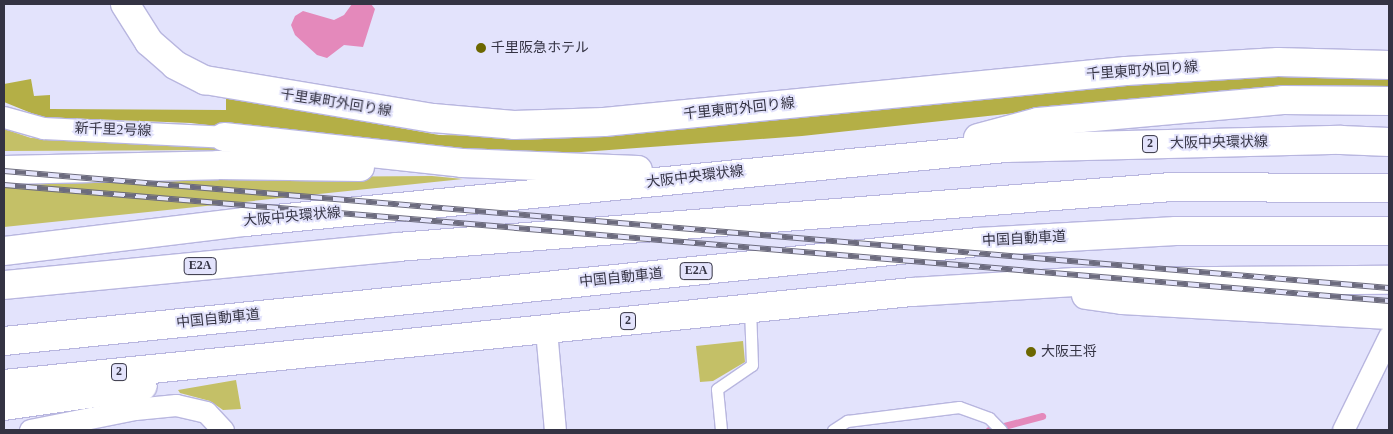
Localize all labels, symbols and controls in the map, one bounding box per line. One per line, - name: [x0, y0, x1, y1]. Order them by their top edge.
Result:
- place label: 千里阪急ホテル: [491, 40, 589, 56]
- marker: 千里阪急ホテル: [475, 42, 487, 54]
- street label: 千里東町外回り線: [1086, 59, 1198, 83]
- street label: 千里東町外回り線: [279, 86, 393, 120]
- street label: 千里東町外回り線: [682, 95, 796, 123]
- street label: 新千里2号線: [74, 120, 152, 140]
- road number: 2: [1141, 134, 1159, 154]
- street label: 大阪中央環状線: [1170, 134, 1268, 152]
- street label: 大阪中央環状線: [645, 163, 745, 191]
- street label: 大阪中央環状線: [242, 204, 342, 230]
- street label: 中国自動車道: [982, 228, 1066, 250]
- road number: E2A: [182, 256, 218, 276]
- road number: E2A: [678, 262, 714, 280]
- street label: 中国自動車道: [578, 265, 664, 291]
- street label: 中国自動車道: [175, 306, 261, 332]
- road number: 2: [619, 312, 637, 331]
- place label: 大阪王将: [1041, 344, 1097, 360]
- marker: 大阪王将: [1025, 346, 1037, 358]
- road number: 2: [110, 362, 128, 382]

